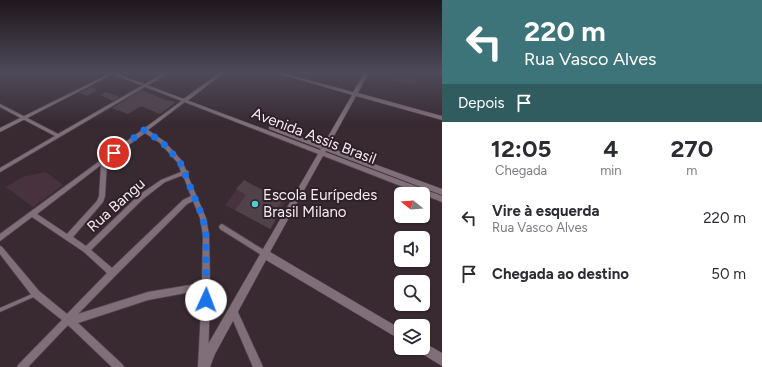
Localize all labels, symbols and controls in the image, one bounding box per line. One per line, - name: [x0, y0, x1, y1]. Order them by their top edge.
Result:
- text: 220 m: [524, 14, 606, 48]
- icon: left: [458, 16, 510, 68]
- text: Rua Vasco Alves: [524, 48, 656, 70]
- icon: arrive: [513, 92, 535, 114]
- text: Depois: [458, 94, 505, 112]
- street label: Avenida Assis Brasil: [249, 104, 379, 168]
- text: 12:05: [491, 134, 552, 163]
- text: 4: [603, 134, 619, 163]
- text: 270: [670, 134, 713, 163]
- pin: [97, 136, 131, 170]
- icon: arrive: [103, 142, 125, 164]
- text: Chegada: [495, 163, 547, 178]
- text: min: [600, 163, 622, 178]
- text: m: [686, 163, 697, 178]
- street label: Rua Bangu: [83, 174, 149, 236]
- place label: Escola Eurípedes Brasil Milano: [263, 186, 377, 221]
- north arrow: [394, 187, 430, 223]
- map controls: [394, 187, 430, 355]
- marker: Escola Eurípedes Brasil Milano: [250, 199, 260, 209]
- text: Vire à esquerda: [492, 202, 599, 220]
- icon: left: [458, 207, 480, 229]
- text: 220 m: [703, 209, 746, 227]
- text: Rua Vasco Alves: [492, 220, 588, 235]
- button: sound: [394, 231, 430, 267]
- icon: arrive: [458, 263, 480, 285]
- text: Chegada ao destino: [492, 265, 629, 283]
- text: 50 m: [711, 265, 746, 283]
- button: search: [394, 275, 430, 311]
- position arrow: [185, 279, 227, 321]
- button: layers: [394, 319, 430, 355]

